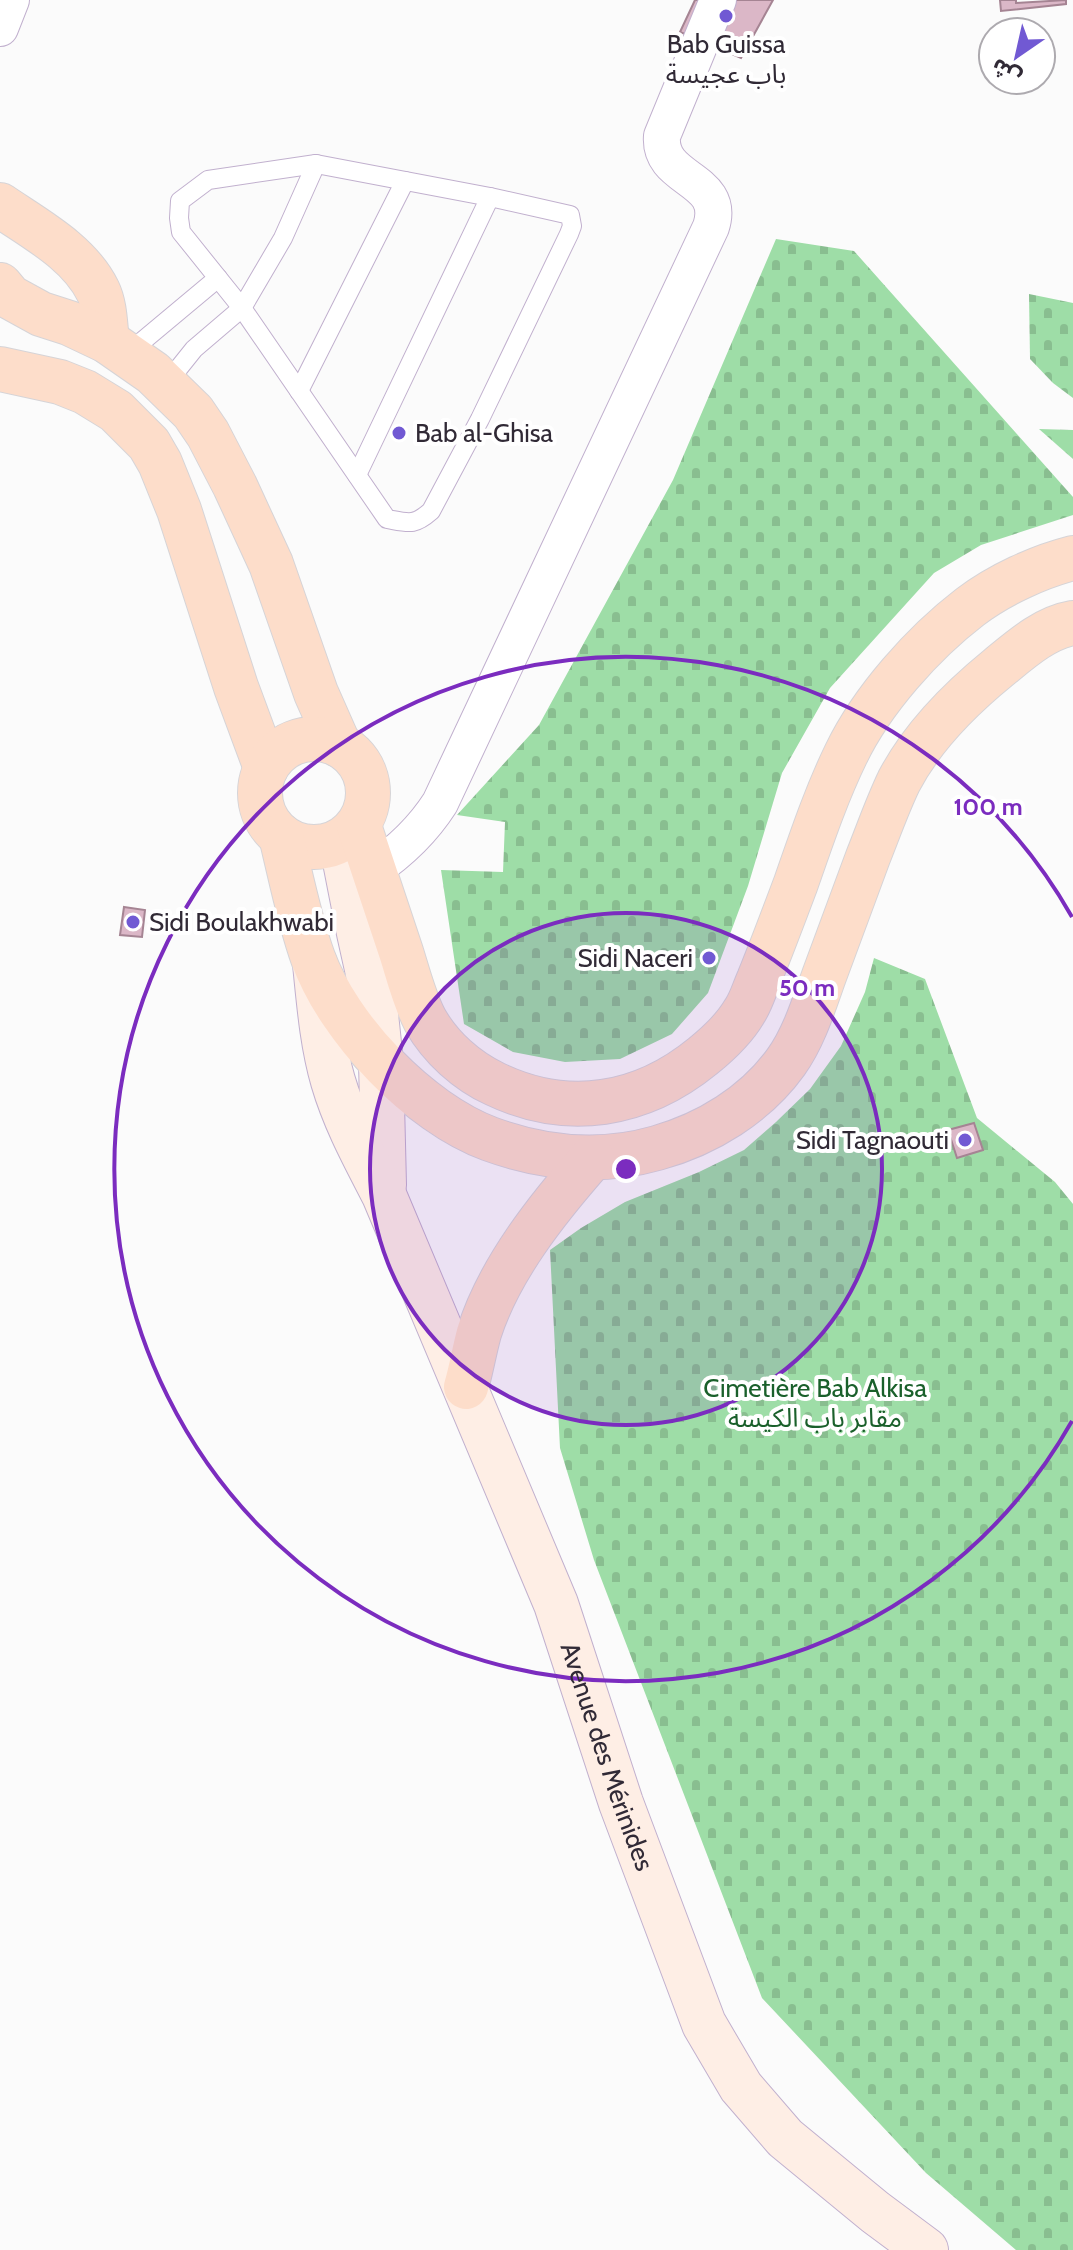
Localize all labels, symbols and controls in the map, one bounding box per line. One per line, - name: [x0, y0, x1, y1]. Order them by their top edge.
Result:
- marker: Bab Guissa باب عجيسة: [717, 7, 735, 25]
- north arrow: [977, 16, 1057, 96]
- place label: Bab Guissa باب عجيسة: [666, 28, 786, 90]
- text: ش: [986, 53, 1026, 92]
- place label: Bab al-Ghisa: [415, 417, 554, 449]
- marker: Bab al-Ghisa: [390, 424, 408, 442]
- text: 100 m: [953, 792, 1023, 821]
- place label: Sidi Boulakhwabi: [149, 906, 334, 938]
- marker: Sidi Boulakhwabi: [124, 913, 142, 931]
- place label: Sidi Naceri: [577, 942, 693, 974]
- marker: Sidi Naceri: [700, 949, 718, 967]
- text: 50 m: [779, 973, 835, 1002]
- place label: Sidi Tagnaouti: [796, 1124, 949, 1156]
- marker: Sidi Tagnaouti: [956, 1131, 974, 1149]
- centre of rings: [612, 1155, 640, 1183]
- park label: Cimetière Bab Alkisa مقابر باب الكيسة: [703, 1372, 927, 1434]
- street label: Avenue des Mérinides: [554, 1638, 661, 1875]

